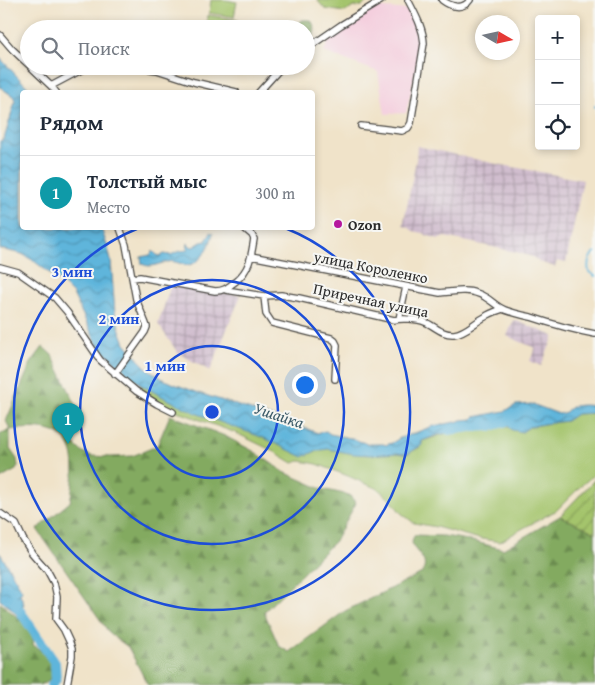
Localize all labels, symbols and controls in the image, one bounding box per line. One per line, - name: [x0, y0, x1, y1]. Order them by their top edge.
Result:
- north arrow: [475, 15, 520, 60]
- map controls: [535, 15, 580, 150]
- button: +: [535, 15, 580, 60]
- search box: [20, 20, 315, 75]
- icon: search: [38, 34, 66, 62]
- text: Поиск: [78, 34, 130, 62]
- button: −: [535, 60, 580, 105]
- button: locate: [535, 105, 580, 150]
- text: Рядом: [40, 107, 103, 138]
- text: Толстый мыс: [87, 167, 207, 195]
- text: 1: [52, 181, 60, 205]
- text: 300 m: [255, 181, 295, 205]
- text: Место: [87, 195, 130, 219]
- place label: Ozon: [348, 214, 382, 235]
- marker: Ozon: [332, 218, 344, 230]
- street label: улица Короленко: [311, 245, 430, 288]
- text: 3 мин: [52, 261, 93, 282]
- street label: Приречная улица: [312, 278, 431, 323]
- text: 2 мин: [99, 308, 140, 329]
- text: 1 мин: [145, 355, 186, 376]
- your location: [292, 372, 318, 398]
- water label: Ушайка: [251, 396, 308, 435]
- pin: 1: [52, 403, 84, 444]
- centre of rings: [203, 403, 221, 421]

